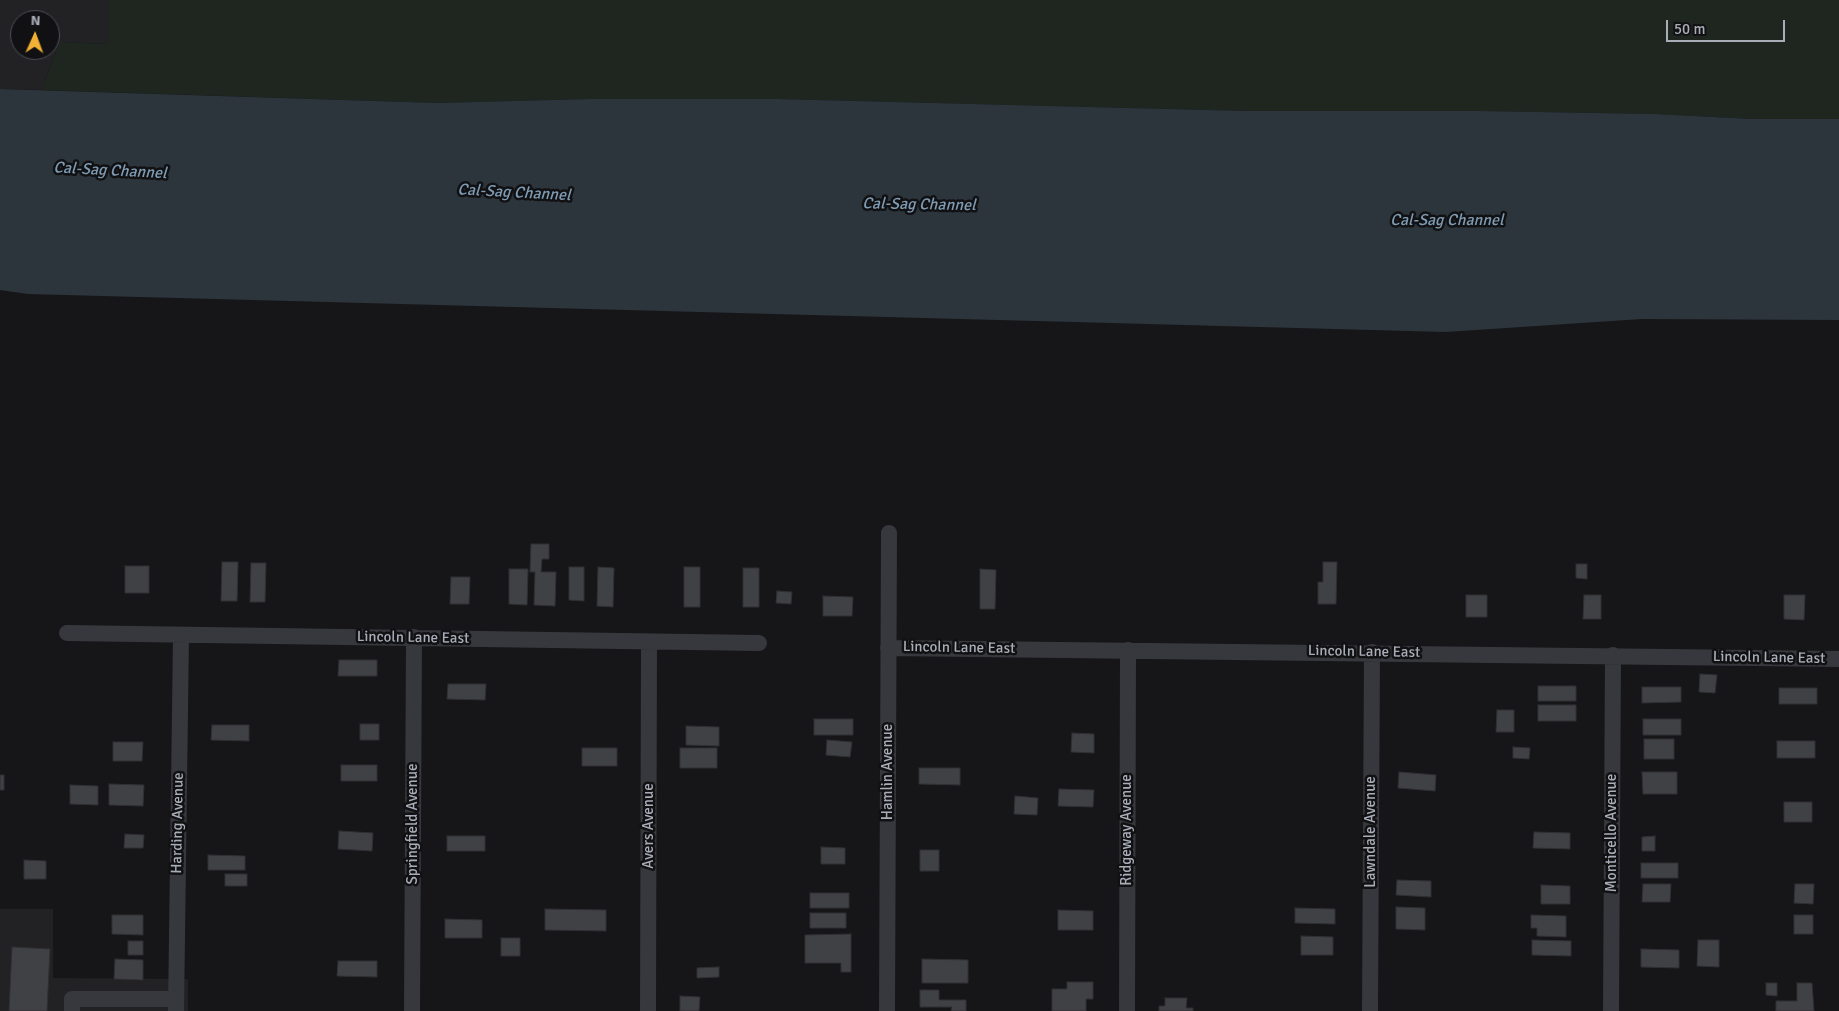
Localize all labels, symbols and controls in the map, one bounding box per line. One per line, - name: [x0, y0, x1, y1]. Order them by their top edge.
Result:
- north arrow: [10, 10, 60, 60]
- scale bar: [1669, 10, 1788, 42]
- text: N: [30, 12, 41, 29]
- text: 50 m: [1674, 20, 1705, 38]
- water label: Cal-Sag Channel: [53, 158, 167, 184]
- water label: Cal-Sag Channel: [457, 180, 571, 206]
- water label: Cal-Sag Channel: [862, 194, 976, 216]
- water label: Cal-Sag Channel: [1390, 211, 1504, 231]
- street label: Lincoln Lane East: [357, 628, 469, 648]
- street label: Lincoln Lane East: [903, 638, 1015, 658]
- street label: Lincoln Lane East: [1308, 642, 1420, 662]
- street label: Lincoln Lane East: [1713, 648, 1825, 668]
- street label: Hamlin Avenue: [879, 724, 897, 820]
- street label: Springfield Avenue: [404, 764, 422, 884]
- street label: Harding Avenue: [168, 772, 188, 874]
- street label: Ridgeway Avenue: [1118, 774, 1136, 886]
- street label: Monticello Avenue: [1603, 774, 1621, 892]
- street label: Lawndale Avenue: [1362, 776, 1380, 888]
- street label: Avers Avenue: [640, 783, 658, 869]

